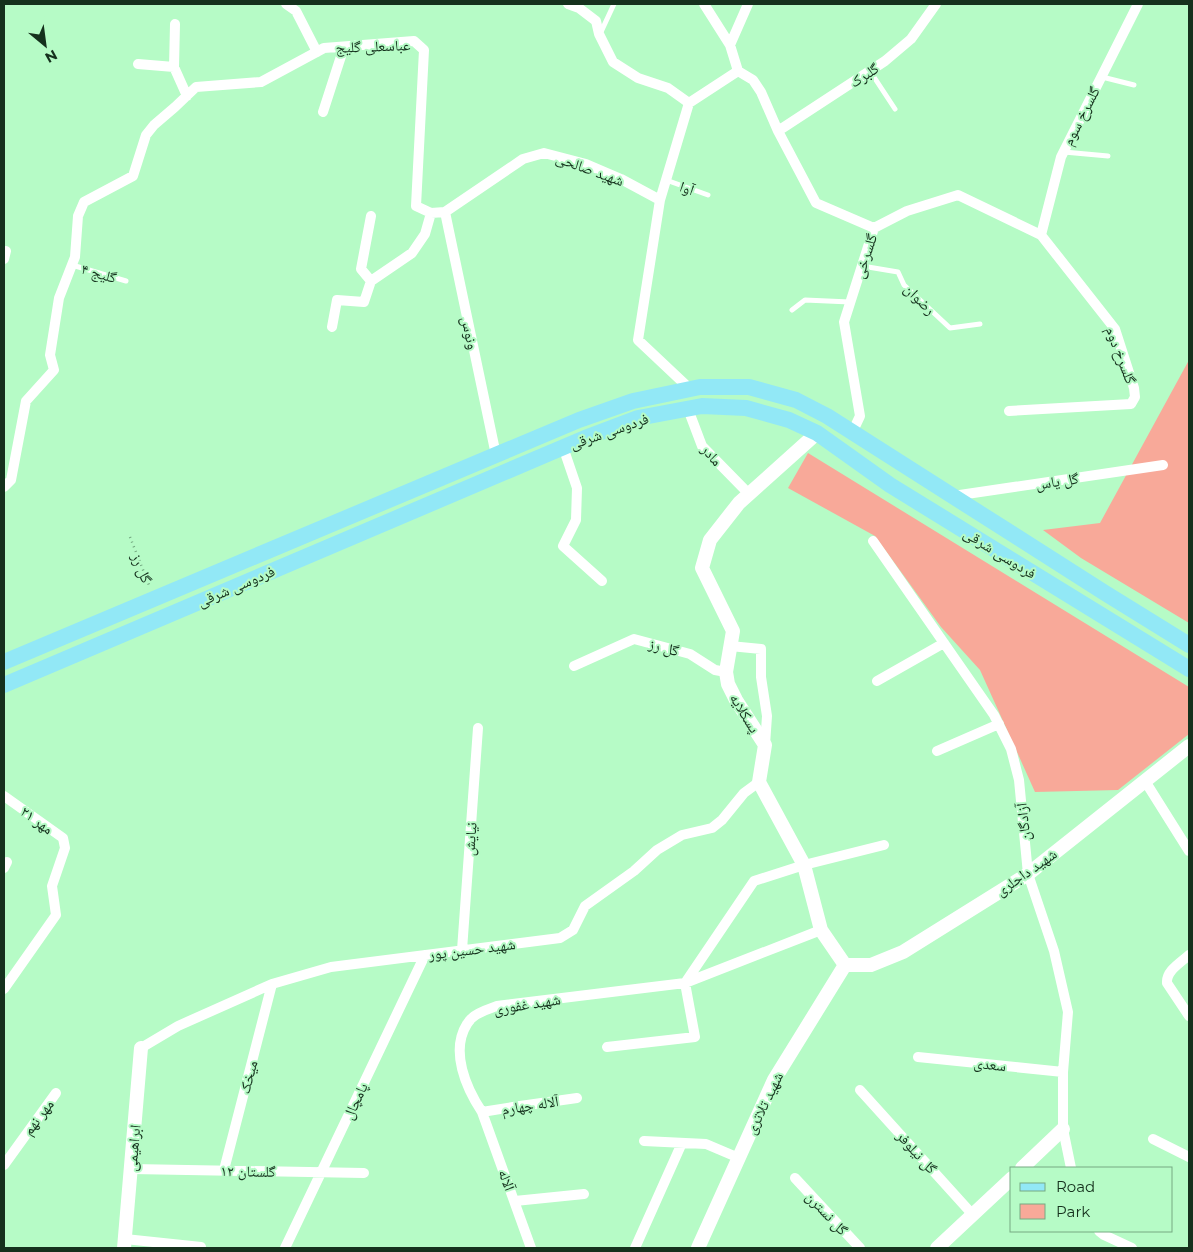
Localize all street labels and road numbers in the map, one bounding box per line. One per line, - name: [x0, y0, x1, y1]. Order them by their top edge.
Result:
- street label: عباسعلی گلیج: [335, 35, 411, 58]
- street label: گلبرک: [846, 58, 883, 91]
- street label: گلسرخ سوم: [1058, 83, 1105, 149]
- street label: شهید صالحی: [553, 148, 627, 191]
- street label: آوا: [677, 177, 698, 200]
- street label: گلسرخی: [849, 231, 882, 281]
- street label: گلیج ۴: [79, 259, 119, 288]
- street label: رضوان: [900, 279, 940, 320]
- street label: ونوس: [456, 315, 483, 352]
- street label: گلسرخ دوم: [1100, 324, 1141, 387]
- street label: فردوسی شرقی: [567, 409, 651, 454]
- street label: مادر: [697, 439, 727, 470]
- street label: گل یاس: [1034, 469, 1080, 494]
- street label: فردوسی شرقی: [960, 523, 1040, 584]
- street label: گل رز: [126, 549, 157, 586]
- street label: فردوسی شرقی: [194, 561, 278, 612]
- street label: گل رز: [646, 634, 682, 661]
- street label: پسکلایه: [726, 690, 764, 736]
- street label: آزادگان: [1011, 801, 1035, 842]
- street label: مهر ۲۱: [17, 802, 57, 838]
- street label: نیایش: [459, 822, 482, 857]
- street label: شهید داجلری: [992, 844, 1061, 901]
- street label: شهید حسین پور: [426, 934, 517, 965]
- street label: شهید غفوری: [492, 989, 562, 1020]
- street label: سعدی: [973, 1053, 1007, 1076]
- street label: میخک: [234, 1058, 262, 1096]
- street label: شهید تلاتری: [741, 1069, 788, 1138]
- street label: پامچال: [338, 1080, 373, 1123]
- street label: آلاله چهارم: [500, 1091, 561, 1120]
- street label: مهر نهم: [18, 1095, 59, 1139]
- street label: ابراهیمی: [121, 1124, 146, 1172]
- street label: گل نیلوفر: [891, 1126, 942, 1178]
- street label: گلستان ۱۲: [220, 1161, 276, 1182]
- street label: آلاله: [494, 1167, 520, 1194]
- street label: گل نسترن: [801, 1187, 852, 1240]

